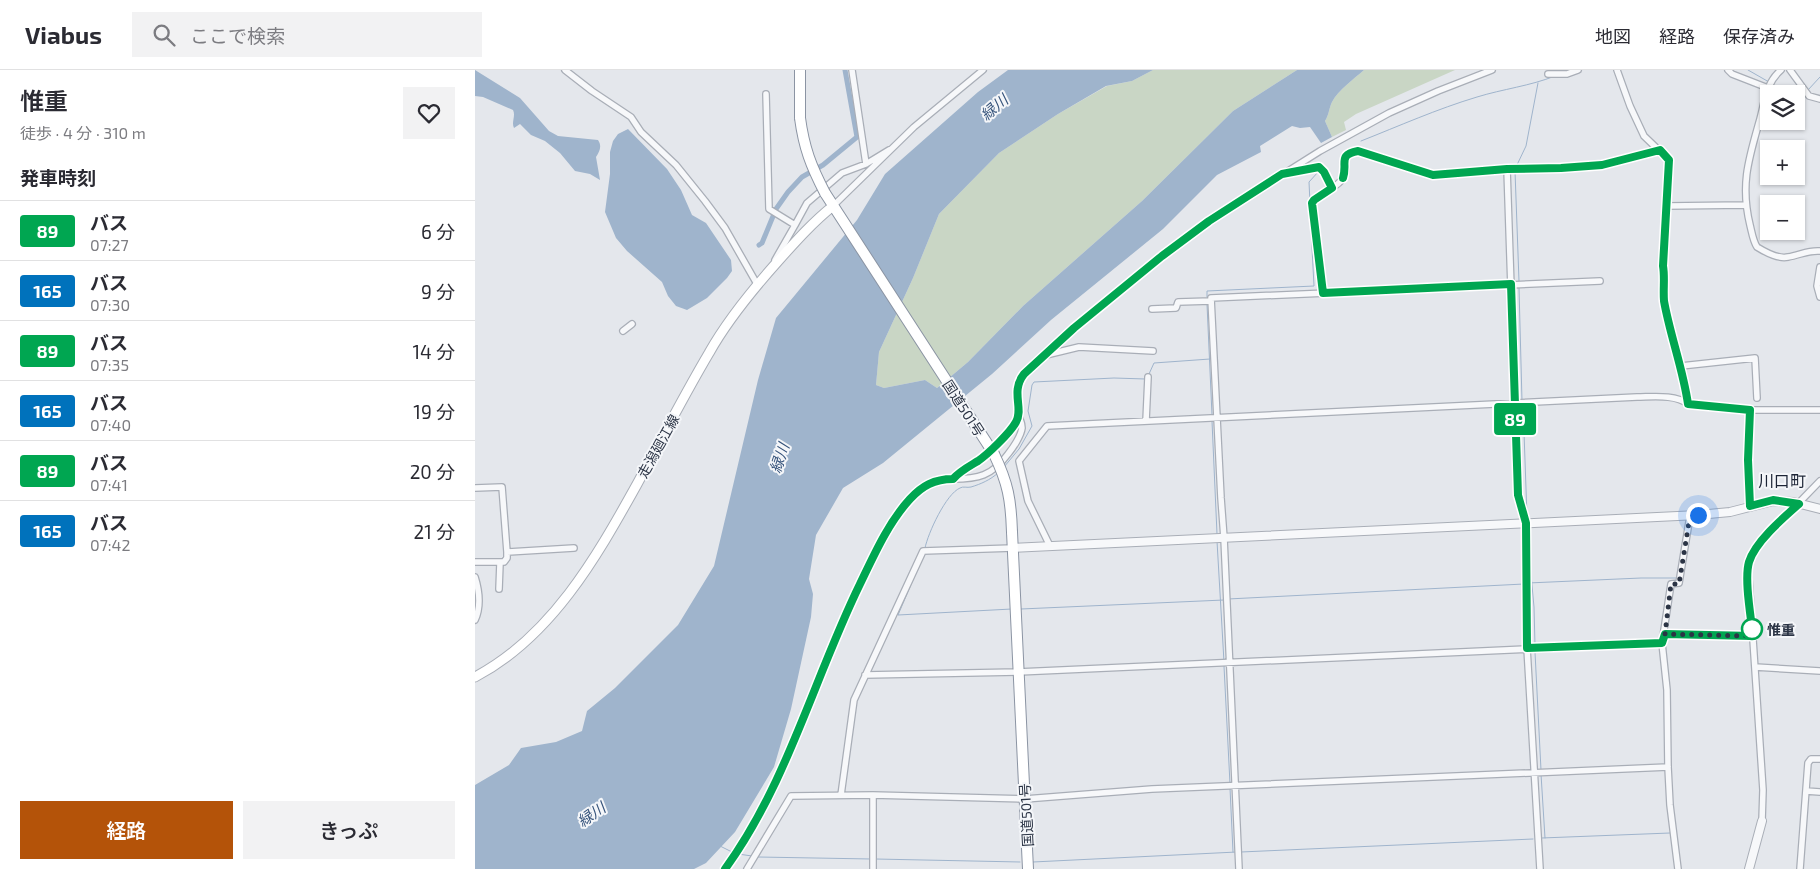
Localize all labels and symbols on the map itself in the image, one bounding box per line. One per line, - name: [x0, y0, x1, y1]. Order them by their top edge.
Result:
- water label: 緑川: [977, 89, 1013, 124]
- street label: 国道501号: [940, 377, 988, 439]
- line badge: 89: [1493, 403, 1537, 435]
- street label: 走潟廻江線: [634, 411, 682, 481]
- water label: 緑川: [766, 439, 793, 475]
- district label: 川口町: [1758, 471, 1806, 490]
- your location: [1686, 503, 1711, 528]
- marker: 惟重: [1741, 618, 1763, 640]
- place label: 惟重: [1767, 621, 1795, 638]
- street label: 国道501号: [1016, 783, 1036, 847]
- water label: 緑川: [574, 797, 610, 830]

